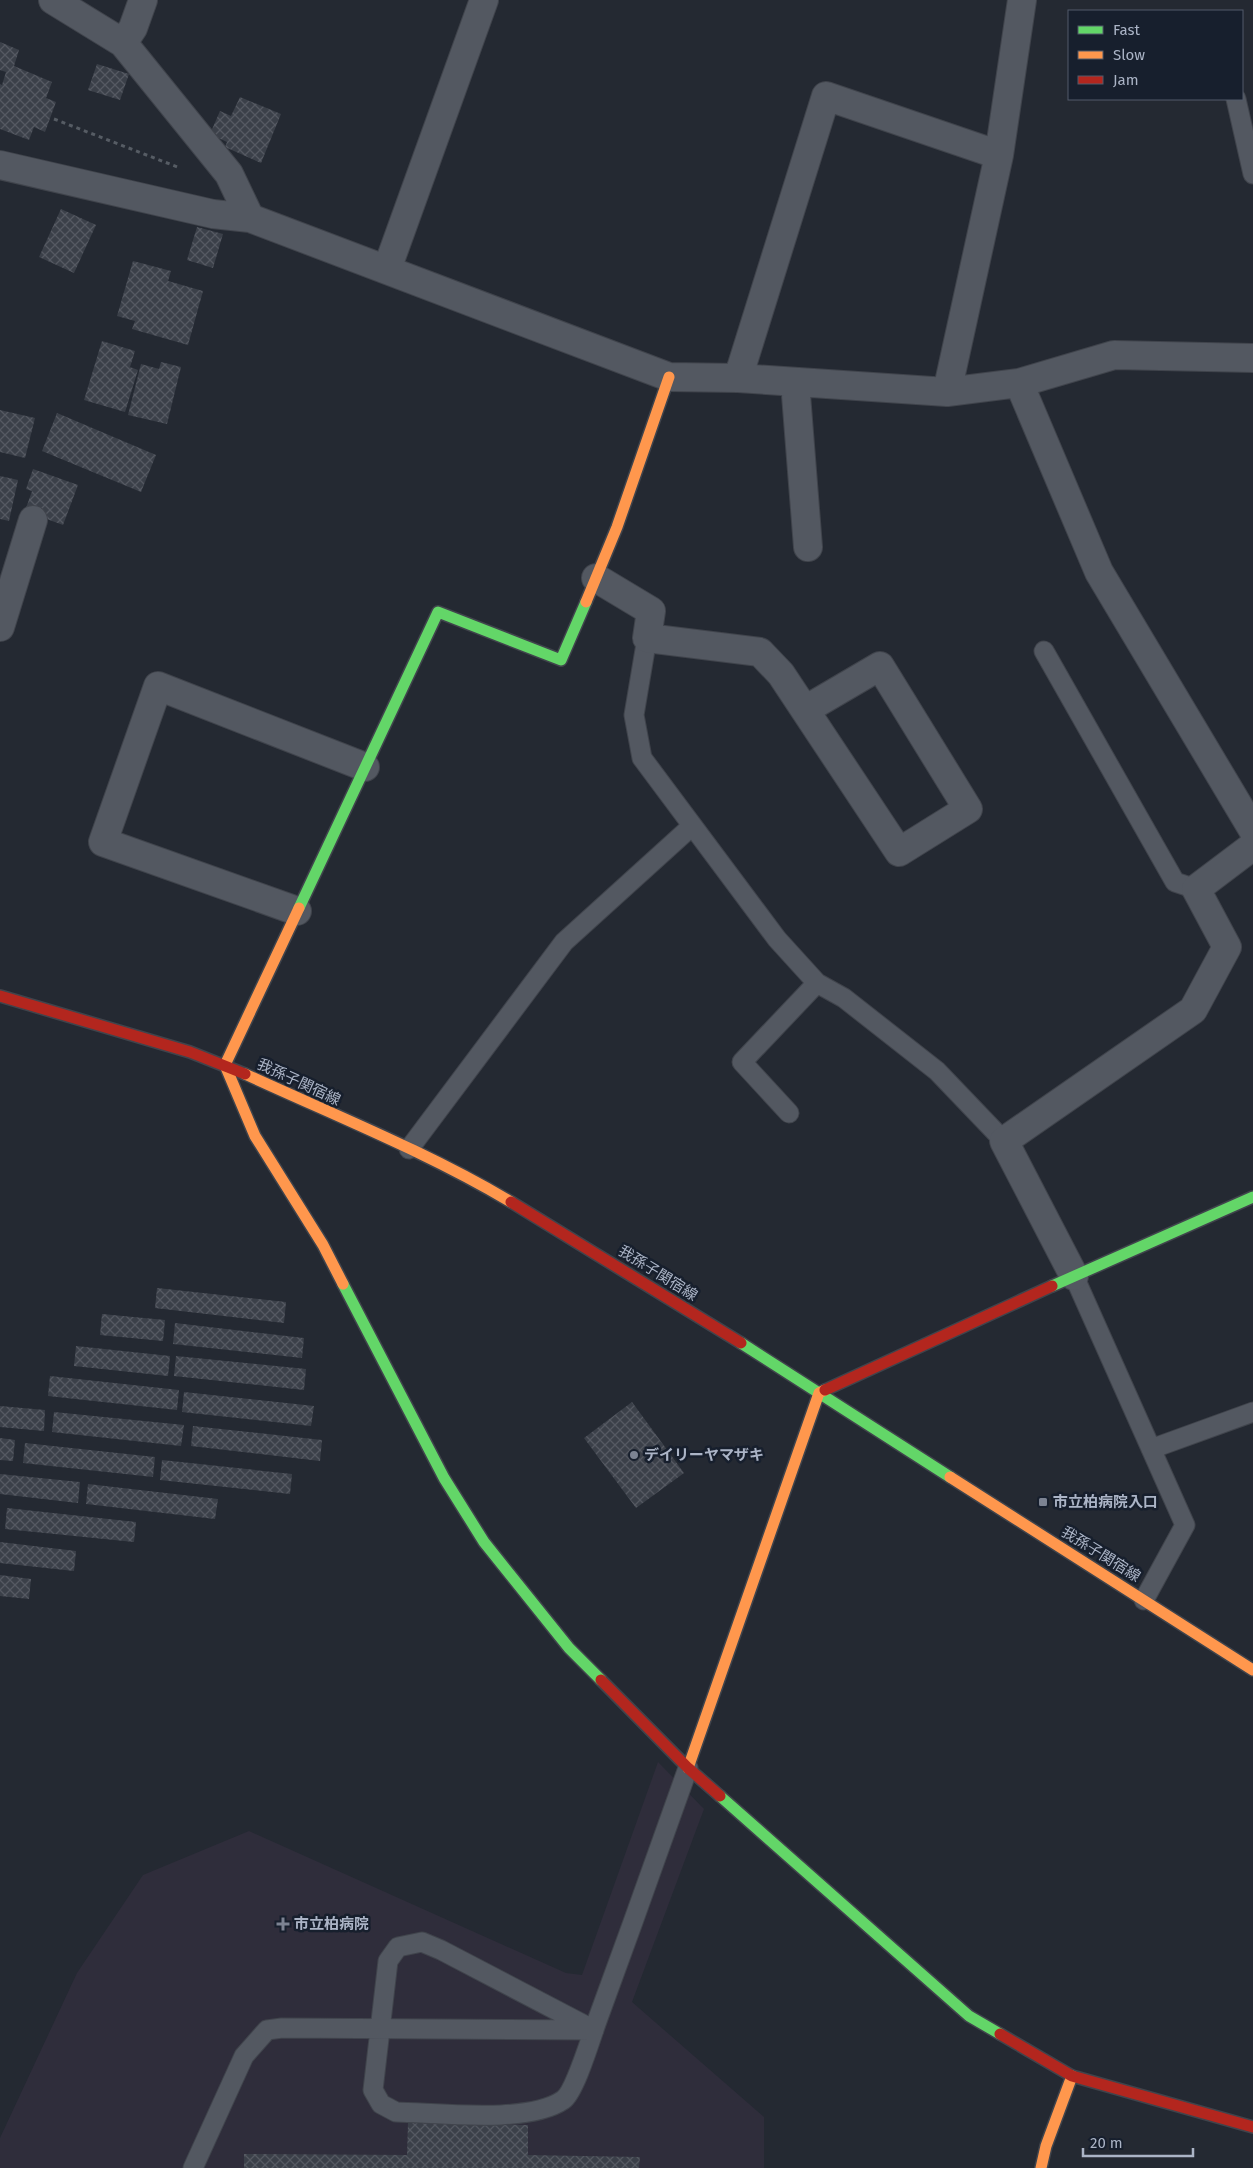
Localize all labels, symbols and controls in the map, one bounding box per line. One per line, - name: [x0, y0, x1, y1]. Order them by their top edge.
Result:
- legend: [1068, 10, 1243, 100]
- text: Fast: [1113, 21, 1140, 39]
- text: Slow: [1113, 46, 1145, 64]
- text: Jam: [1113, 71, 1139, 89]
- street label: 我孫子関宿線: [254, 1055, 344, 1109]
- street label: 我孫子関宿線: [615, 1242, 701, 1304]
- place label: デイリーヤマザキ: [644, 1446, 764, 1464]
- marker: デイリーヤマザキ: [628, 1449, 640, 1461]
- place label: 市立柏病院入口: [1053, 1493, 1158, 1511]
- marker: 市立柏病院入口: [1037, 1496, 1049, 1508]
- street label: 我孫子関宿線: [1058, 1523, 1144, 1585]
- place label: 市立柏病院: [294, 1915, 369, 1933]
- marker: 市立柏病院: [276, 1917, 290, 1931]
- scale bar: [1083, 2126, 1193, 2158]
- text: 20 m: [1090, 2134, 1123, 2152]

